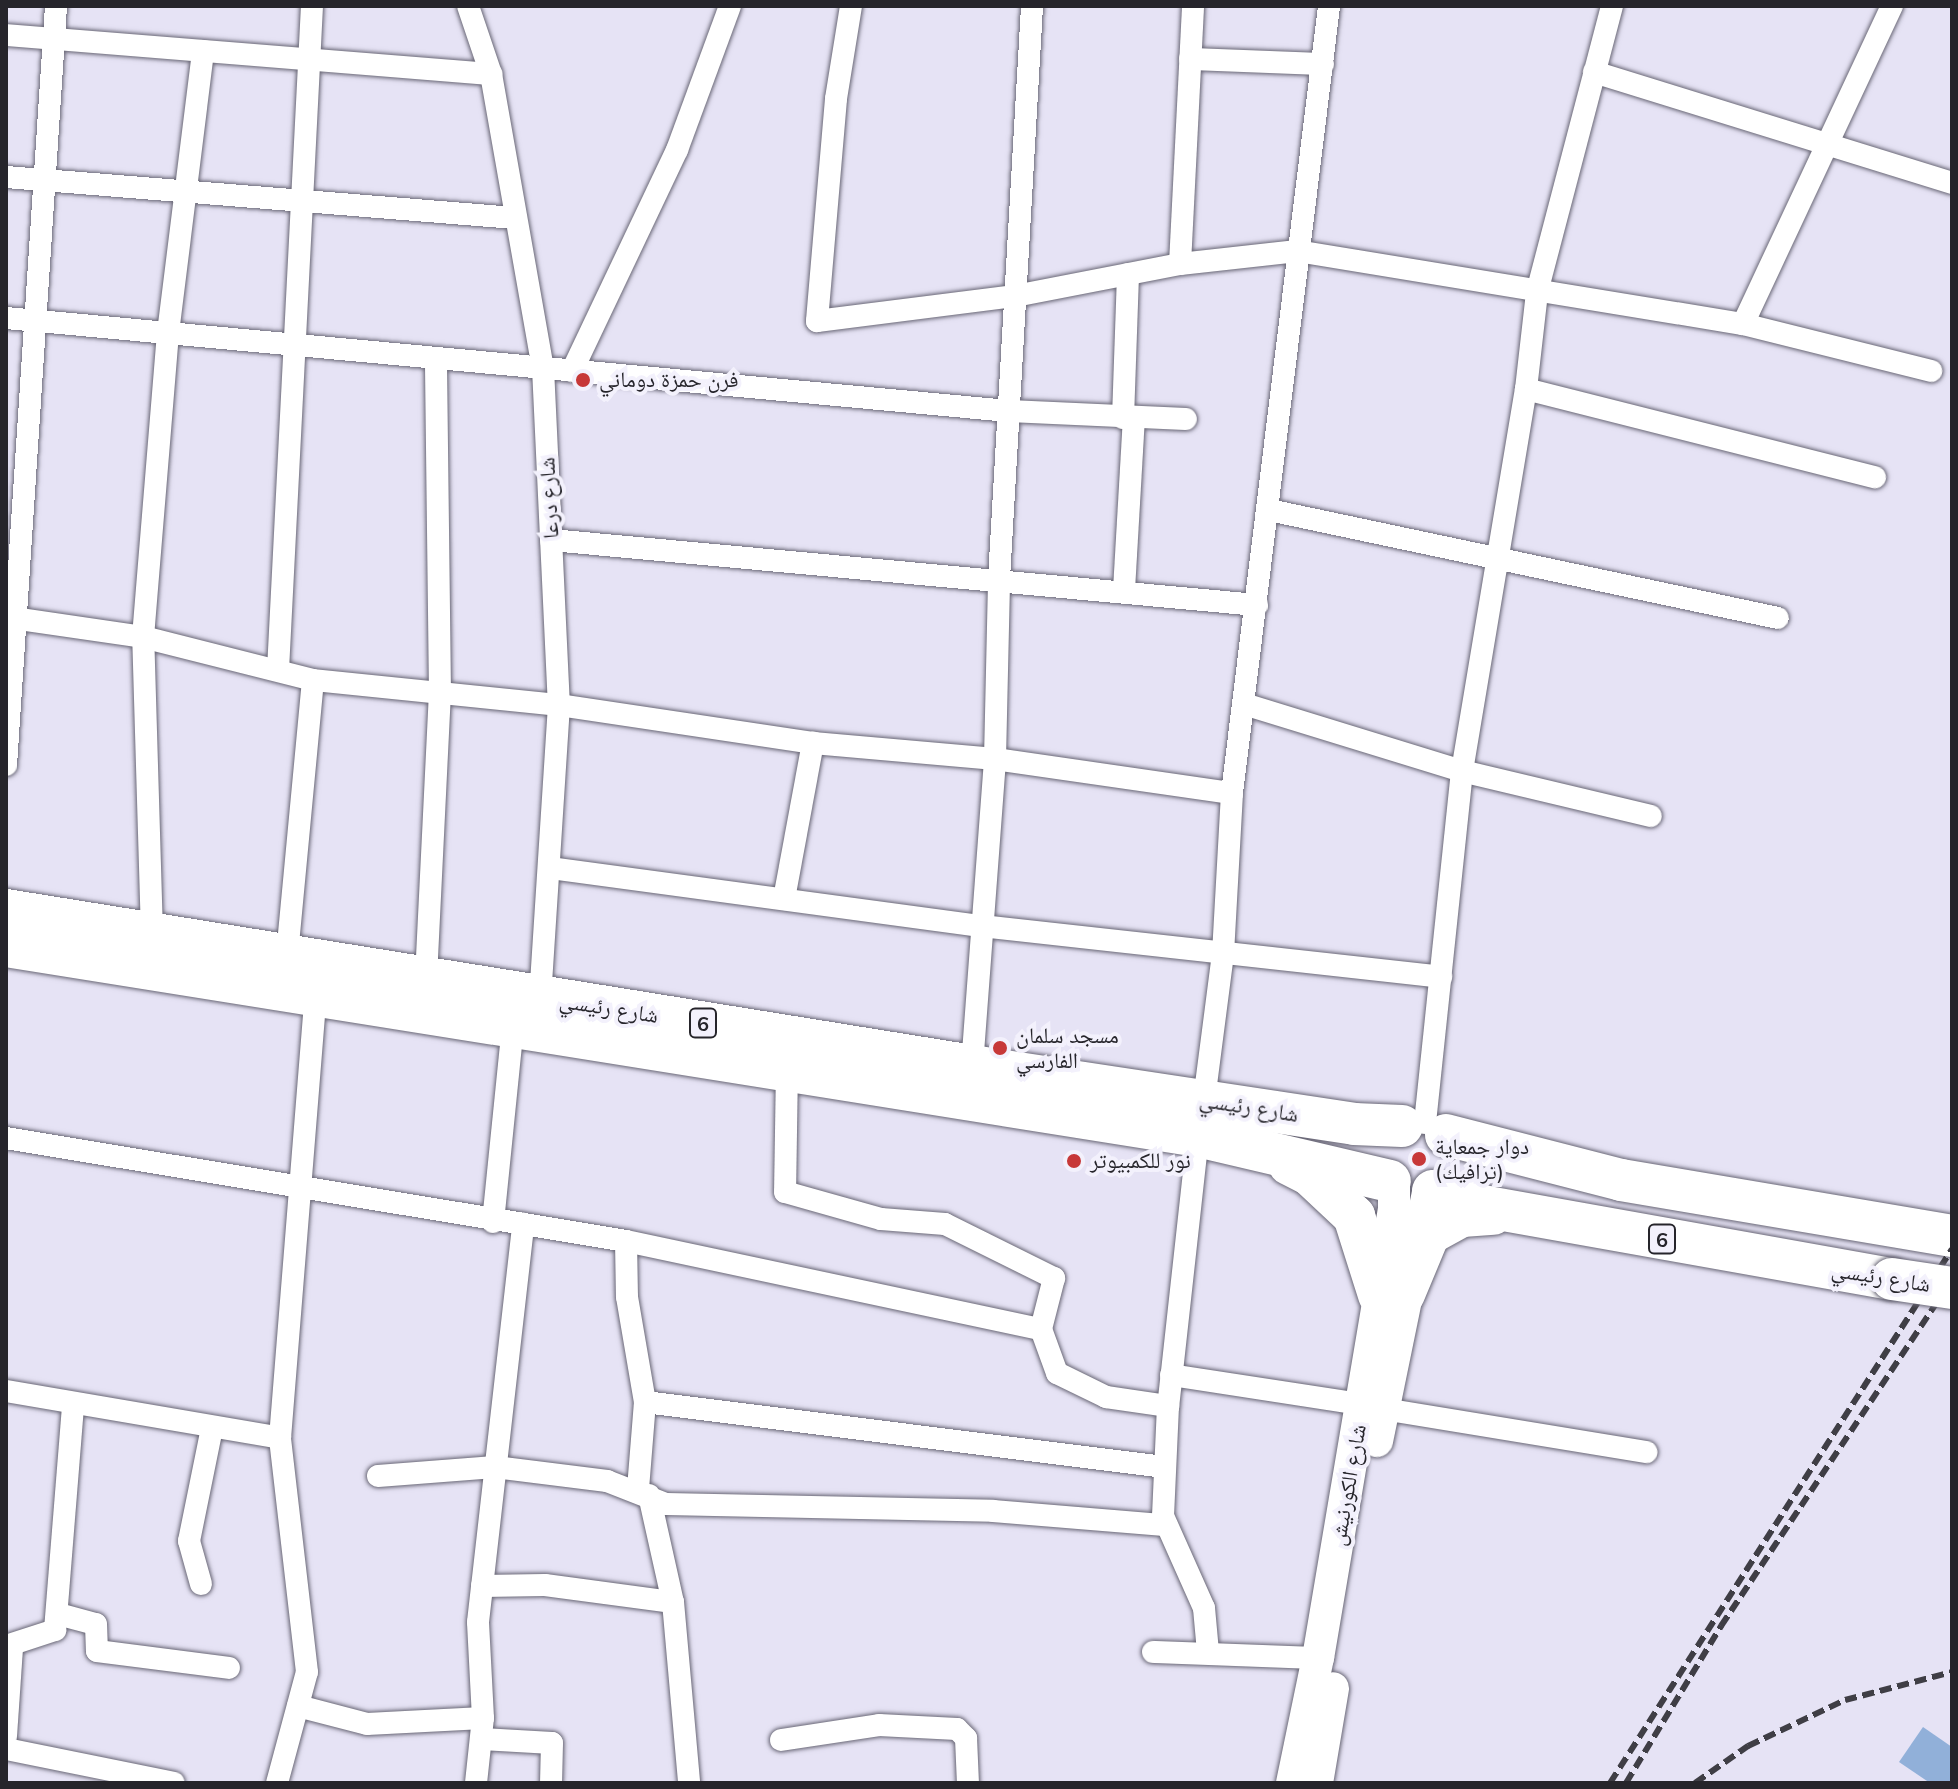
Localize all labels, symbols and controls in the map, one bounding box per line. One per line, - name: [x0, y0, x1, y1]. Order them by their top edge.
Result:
- place label: فرن حمزة دوماني: [599, 367, 739, 393]
- marker: فرن حمزة دوماني: [574, 371, 592, 389]
- street label: شارع درعا: [534, 456, 564, 540]
- street label: شارع رئيسي: [558, 987, 660, 1029]
- road number: 6: [689, 1007, 717, 1039]
- place label: مسجد سلمان الفارسي: [1016, 1022, 1119, 1074]
- marker: مسجد سلمان الفارسي: [991, 1039, 1009, 1057]
- street label: شارع رئيسي: [1198, 1086, 1300, 1128]
- place label: دوار جمعاية (ترافيك): [1435, 1133, 1529, 1184]
- place label: نور للكمبيوتر: [1090, 1148, 1191, 1174]
- marker: دوار جمعاية (ترافيك): [1410, 1150, 1428, 1168]
- marker: نور للكمبيوتر: [1065, 1152, 1083, 1170]
- road number: 6: [1648, 1223, 1676, 1255]
- street label: شارع رئيسي: [1830, 1256, 1932, 1298]
- street label: شارع الكورنيش: [1324, 1422, 1372, 1548]

